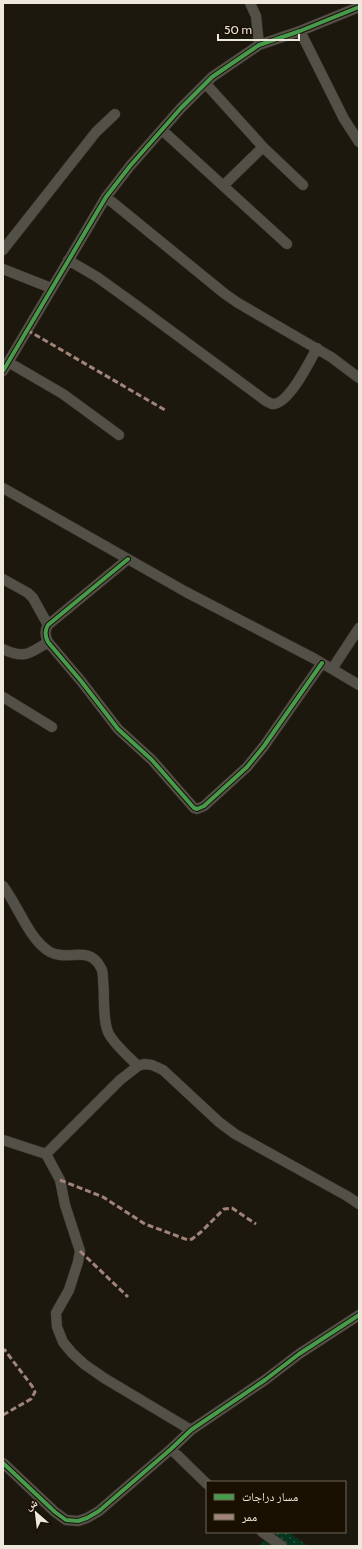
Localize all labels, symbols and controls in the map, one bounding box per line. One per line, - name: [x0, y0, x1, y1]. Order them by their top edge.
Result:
- scale bar: [218, 16, 299, 42]
- text: 50 m: [224, 22, 252, 37]
- legend: [206, 1481, 346, 1533]
- text: مسار دراجات: [242, 1489, 298, 1504]
- north arrow: [16, 1493, 56, 1533]
- text: ش: [23, 1495, 41, 1514]
- text: ممر: [241, 1509, 257, 1524]

